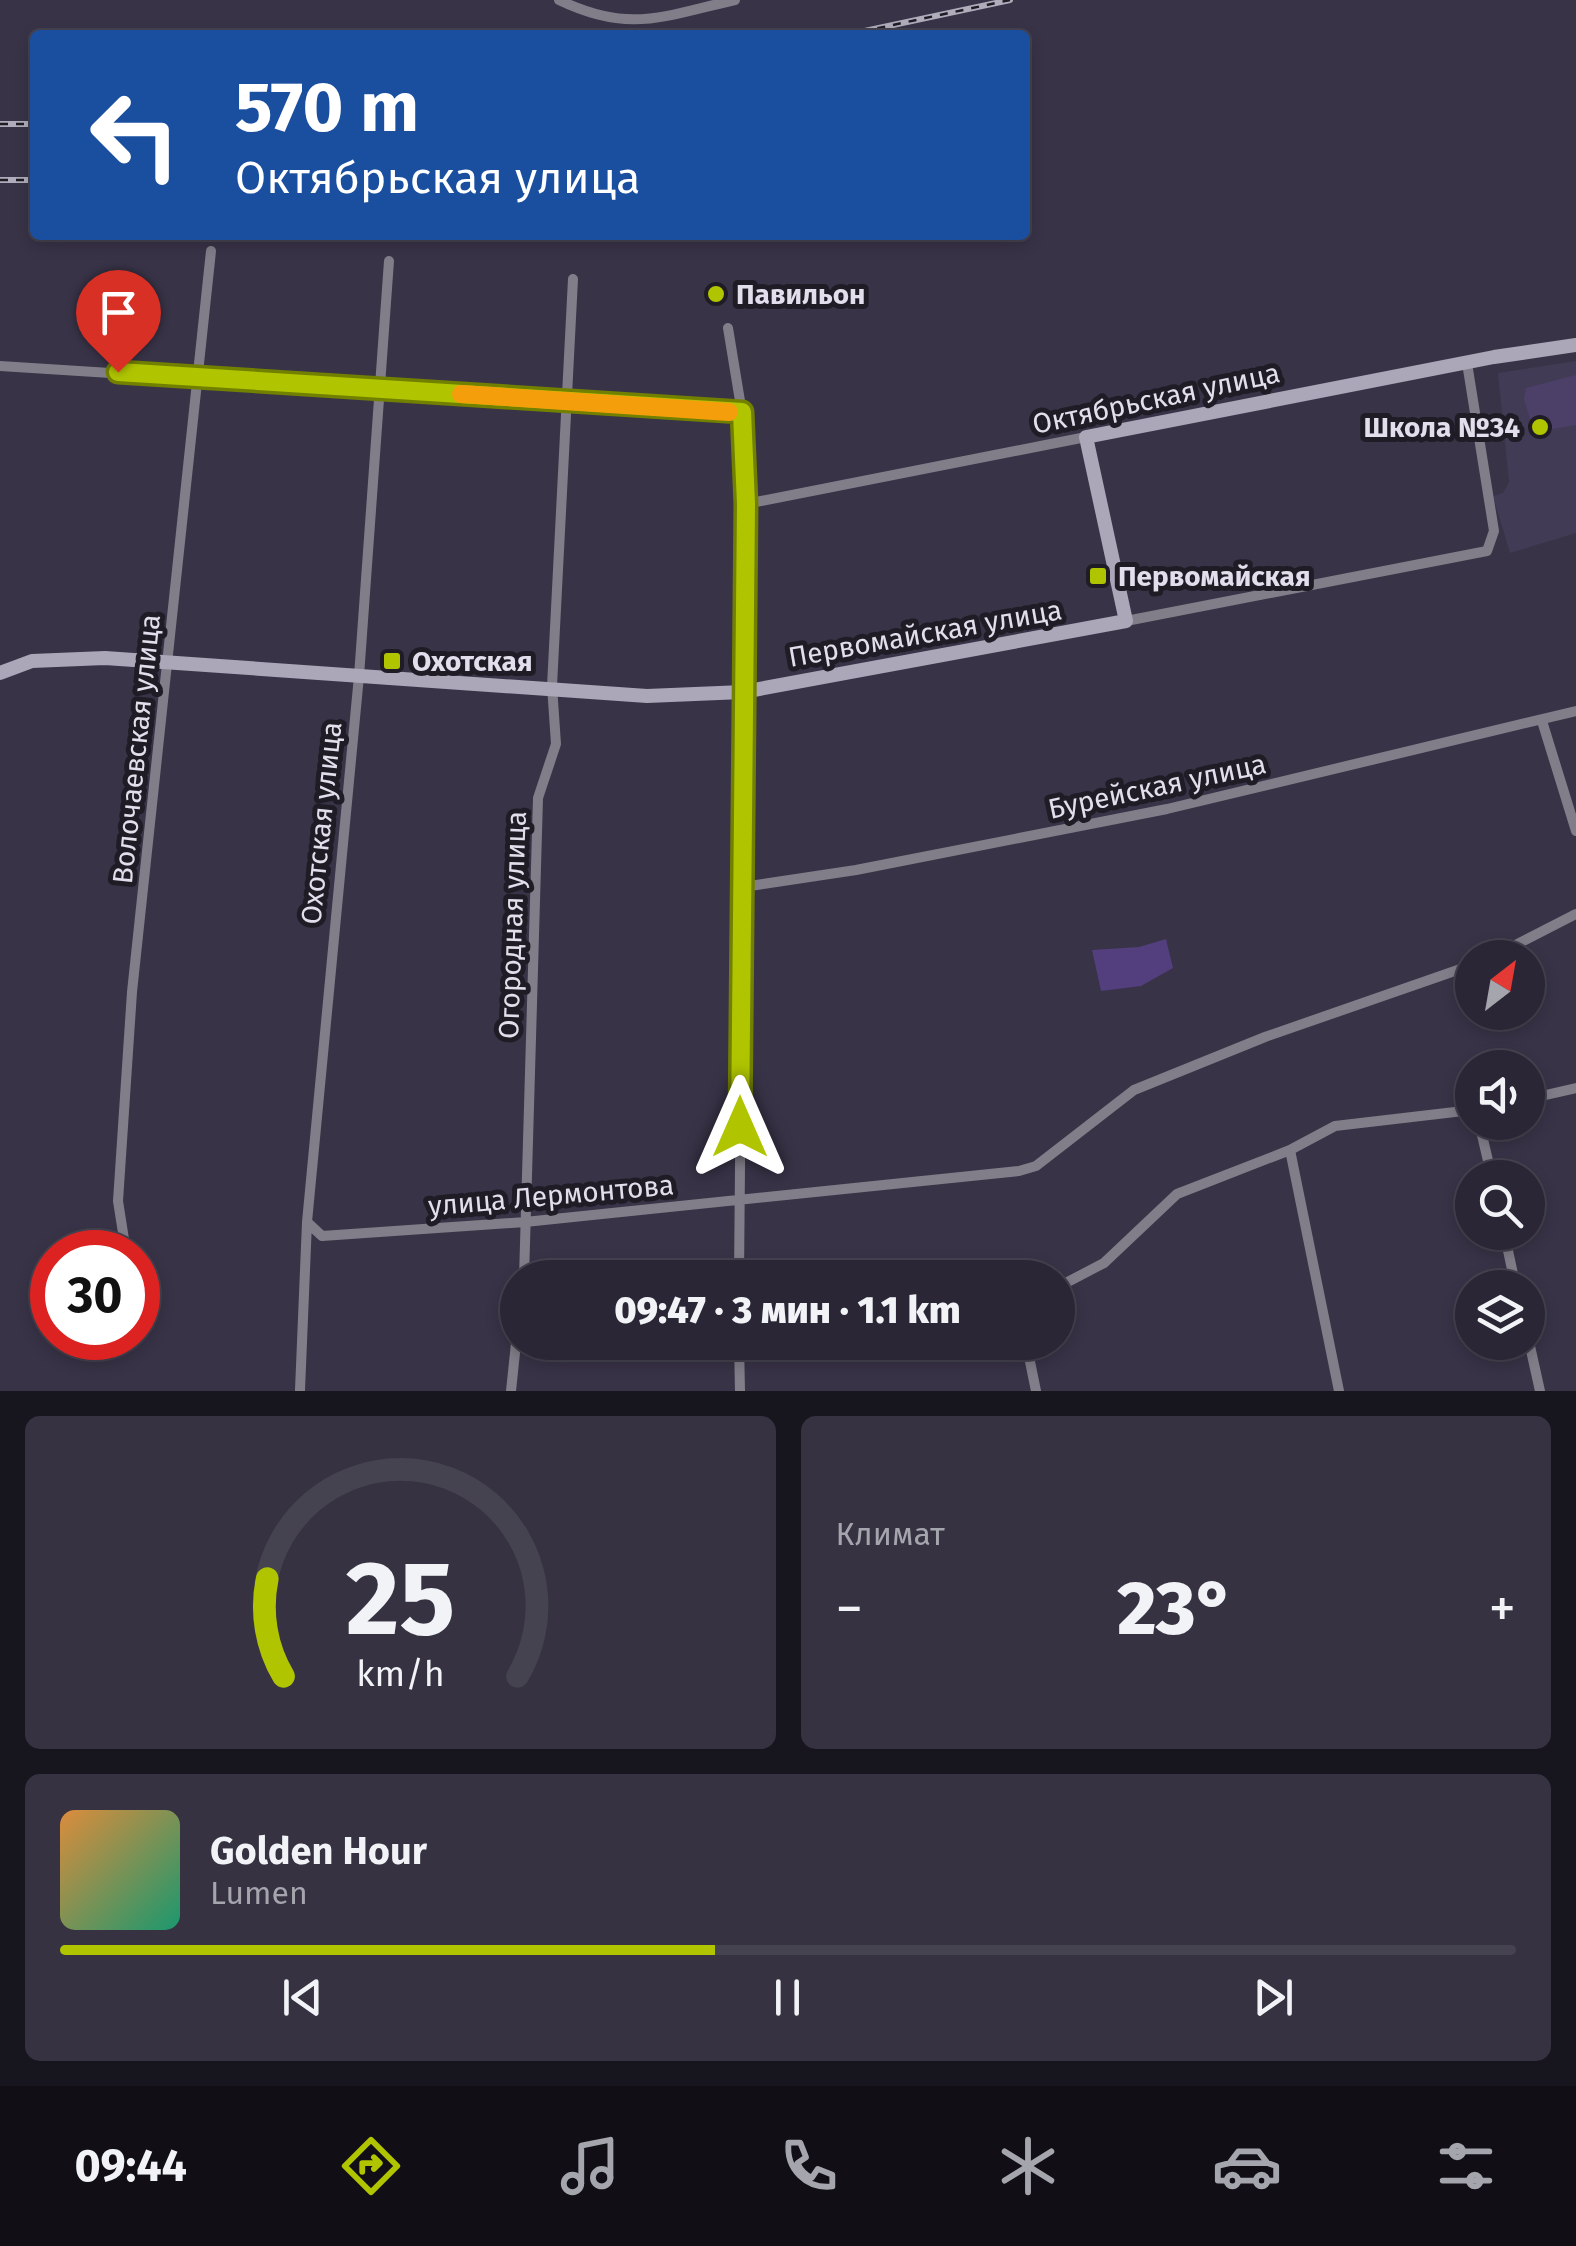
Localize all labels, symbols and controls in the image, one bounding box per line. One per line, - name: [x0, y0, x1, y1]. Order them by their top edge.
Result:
- text: 570 m: [235, 66, 419, 150]
- icon: left: [70, 70, 200, 200]
- text: Октябрьская улица: [235, 151, 640, 205]
- pin: [76, 270, 161, 373]
- place label: Павильон: [736, 278, 865, 311]
- marker: Павильон: [705, 283, 727, 305]
- icon: arrive: [91, 285, 146, 340]
- street label: Октябрьская улица: [1029, 356, 1283, 441]
- place label: Школа №34: [1364, 411, 1520, 444]
- marker: Школа №34: [1529, 416, 1551, 438]
- place label: Первомайская: [1118, 560, 1310, 593]
- marker: Первомайская: [1087, 565, 1109, 587]
- street label: Первомайская улица: [786, 593, 1064, 674]
- street label: Волочаевская улица: [106, 613, 167, 885]
- place label: Охотская: [412, 645, 533, 678]
- marker: Охотская: [381, 650, 403, 672]
- street label: Охотская улица: [294, 720, 349, 926]
- street label: Бурейская улица: [1045, 747, 1269, 826]
- street label: Огородная улица: [492, 810, 533, 1040]
- north arrow: [1455, 940, 1545, 1030]
- map controls: [1455, 940, 1545, 1360]
- button: sound: [1455, 1050, 1545, 1140]
- position arrow: [688, 1075, 792, 1179]
- button: search: [1455, 1160, 1545, 1250]
- street label: улица Лермонтова: [427, 1168, 675, 1223]
- speed limit sign: 30: [30, 1230, 160, 1360]
- button: layers: [1455, 1270, 1545, 1360]
- text: 09:47 · 3 мин · 1.1 km: [614, 1287, 961, 1333]
- text: Климат: [836, 1515, 945, 1553]
- text: 25: [345, 1537, 455, 1662]
- text: 23°: [1117, 1564, 1234, 1654]
- text: −: [836, 1576, 863, 1642]
- text: +: [1489, 1576, 1516, 1642]
- text: km/h: [356, 1653, 444, 1695]
- text: Golden Hour: [210, 1828, 427, 1874]
- text: Lumen: [210, 1874, 308, 1912]
- icon: previous: [275, 1970, 330, 2025]
- icon: pause: [760, 1970, 815, 2025]
- icon: next: [1246, 1970, 1301, 2025]
- icon: directions: [336, 2131, 406, 2201]
- icon: music: [555, 2131, 625, 2201]
- icon: phone: [774, 2131, 844, 2201]
- icon: climate: [993, 2131, 1063, 2201]
- icon: car: [1212, 2131, 1282, 2201]
- icon: filters: [1431, 2131, 1501, 2201]
- text: 09:44: [75, 2139, 187, 2193]

